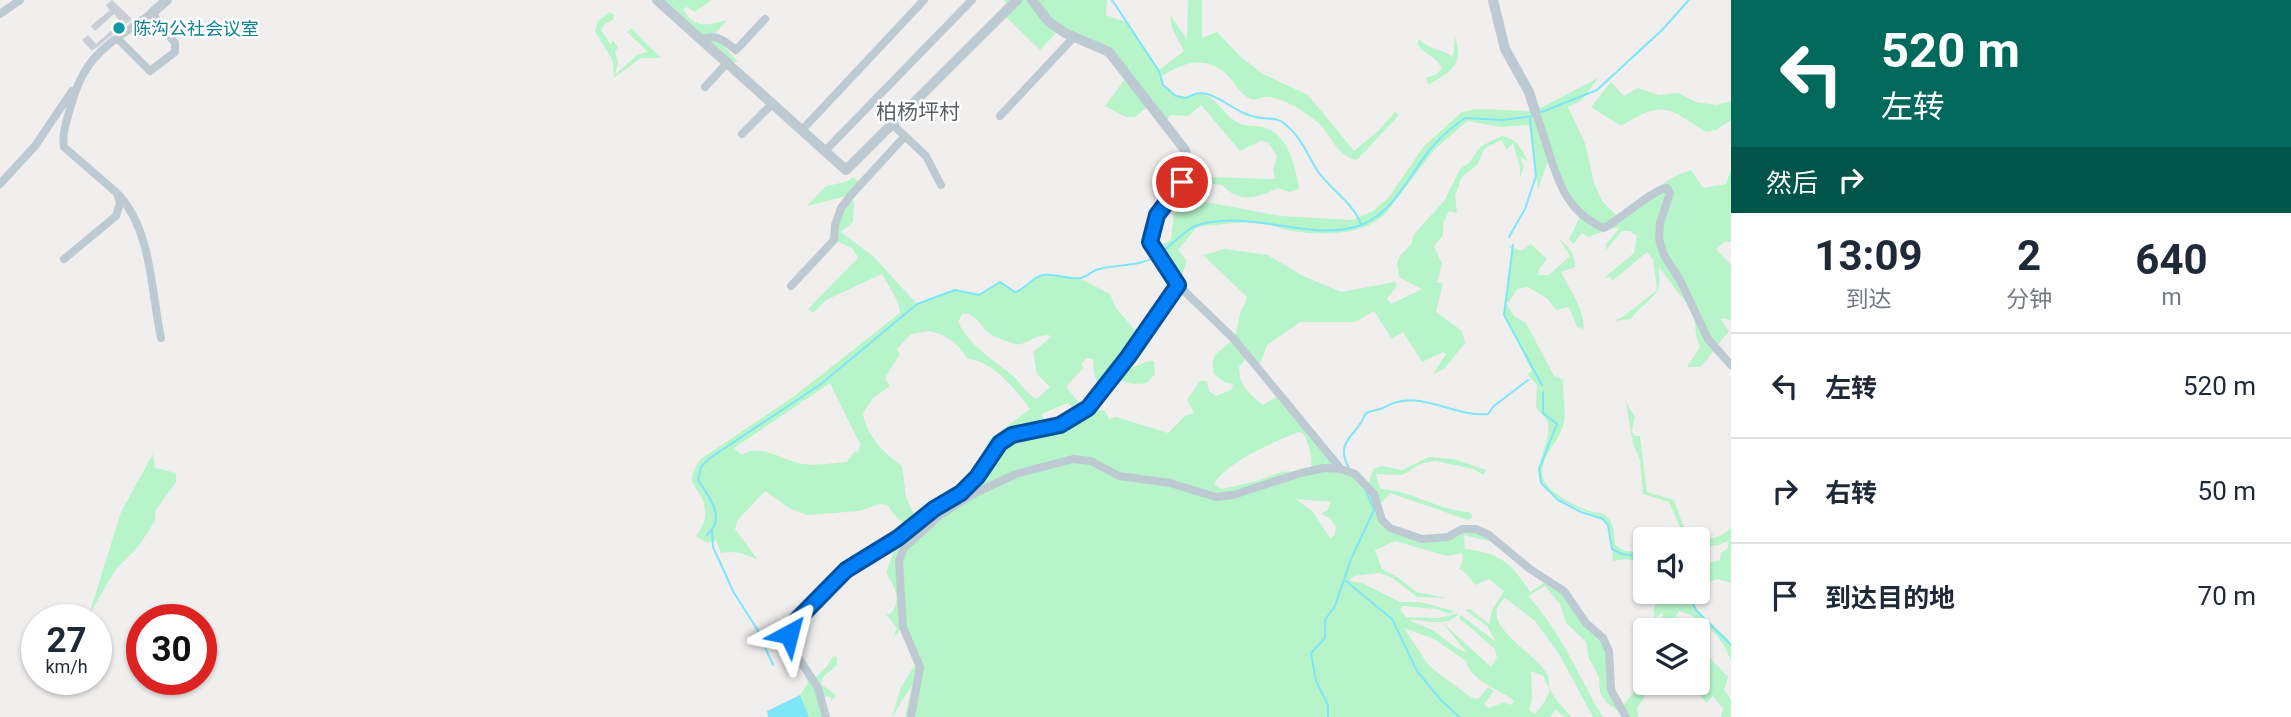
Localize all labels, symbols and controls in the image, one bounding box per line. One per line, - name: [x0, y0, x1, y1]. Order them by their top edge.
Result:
- place label: 陈沟公社会议室: [133, 18, 259, 39]
- marker: 陈沟公社会议室: [111, 20, 127, 36]
- text: 520 m: [1881, 22, 2020, 79]
- icon: left: [1766, 28, 1857, 119]
- text: 左转: [1881, 88, 1945, 126]
- district label: 柏杨坪村: [876, 100, 960, 124]
- pin: [1152, 152, 1212, 212]
- icon: right: [1832, 161, 1870, 199]
- icon: arrive: [1163, 163, 1201, 201]
- text: 然后: [1766, 168, 1818, 198]
- text: 13:09: [1814, 231, 1923, 280]
- text: 2: [2017, 231, 2041, 280]
- text: 640: [2135, 235, 2208, 284]
- text: m: [2161, 284, 2182, 311]
- text: 到达: [1845, 286, 1891, 313]
- text: 分钟: [2006, 286, 2052, 313]
- icon: left: [1766, 367, 1804, 405]
- text: 520 m: [2183, 371, 2256, 401]
- text: 左转: [1825, 373, 1877, 403]
- icon: right: [1766, 472, 1804, 510]
- text: 50 m: [2198, 476, 2256, 506]
- text: 右转: [1825, 478, 1877, 508]
- map controls: [1633, 527, 1710, 695]
- button: sound: [1633, 527, 1710, 604]
- icon: arrive: [1766, 577, 1804, 615]
- text: 70 m: [2198, 581, 2256, 611]
- text: 到达目的地: [1825, 583, 1955, 613]
- position arrow: [752, 597, 826, 671]
- speed limit sign: 30: [126, 604, 217, 695]
- button: layers: [1633, 618, 1710, 695]
- text: 27: [46, 620, 87, 661]
- text: km/h: [45, 656, 88, 677]

